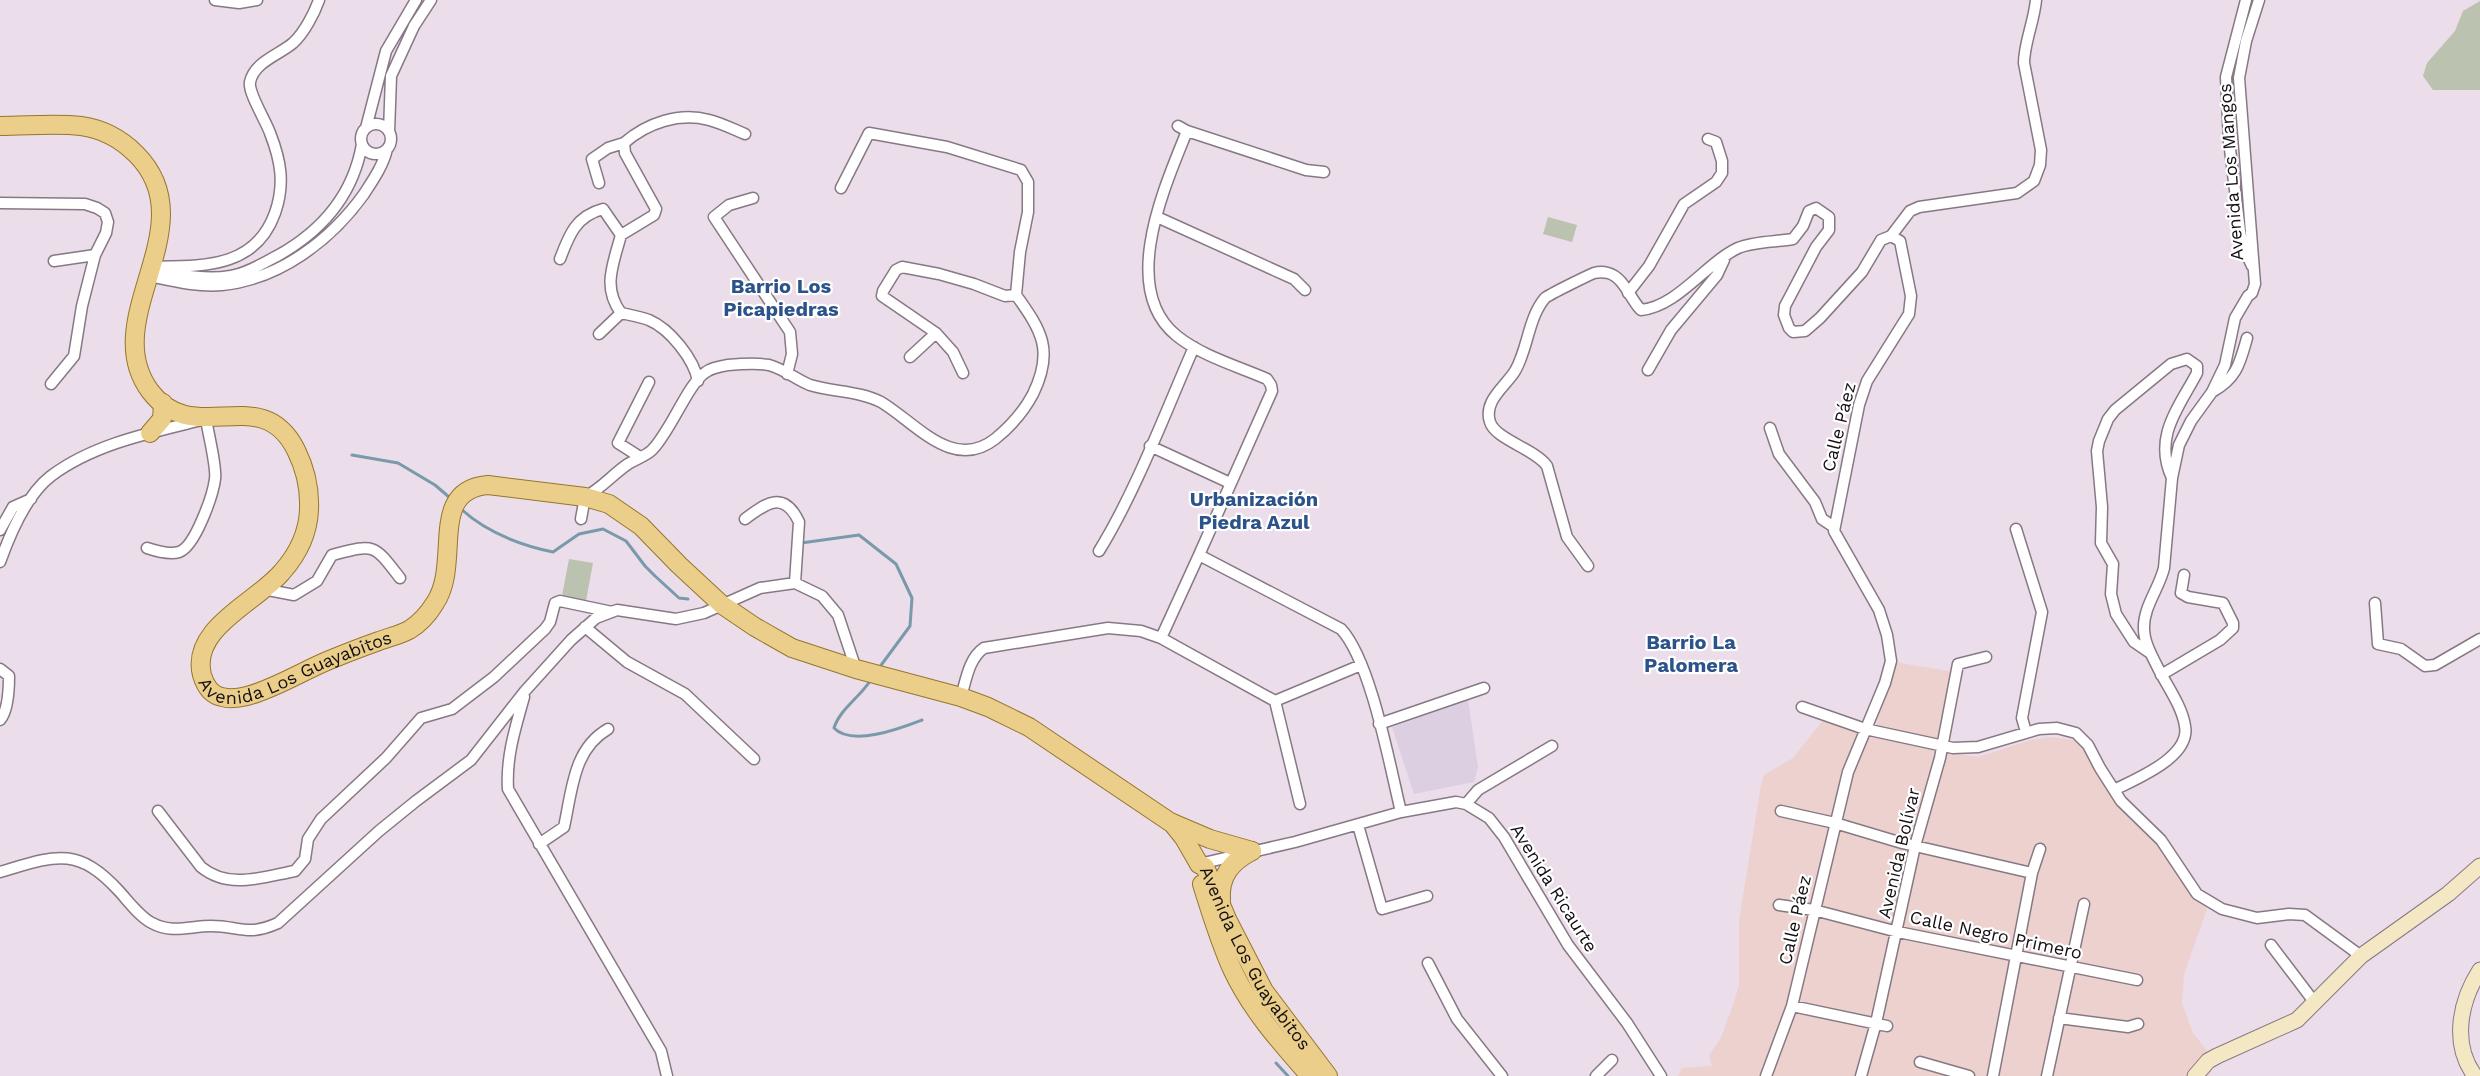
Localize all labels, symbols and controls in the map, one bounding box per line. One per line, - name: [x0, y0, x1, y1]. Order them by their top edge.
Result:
- street label: Avenida Los Mangos: [2214, 83, 2247, 261]
- district label: Barrio Los Picapiedras: [723, 274, 839, 321]
- street label: Calle Páez: [1817, 380, 1860, 474]
- district label: Urbanización Piedra Azul: [1190, 487, 1318, 534]
- street label: Avenida Los Guayabitos: [194, 626, 394, 708]
- district label: Barrio La Palomera: [1644, 630, 1738, 677]
- street label: Avenida Bolívar: [1873, 785, 1924, 920]
- street label: Avenida Ricaurte: [1507, 820, 1602, 956]
- street label: Avenida Los Guayabitos: [1196, 863, 1315, 1054]
- street label: Calle Páez: [1774, 873, 1815, 967]
- street label: Calle Negro Primero: [1908, 906, 2084, 963]

